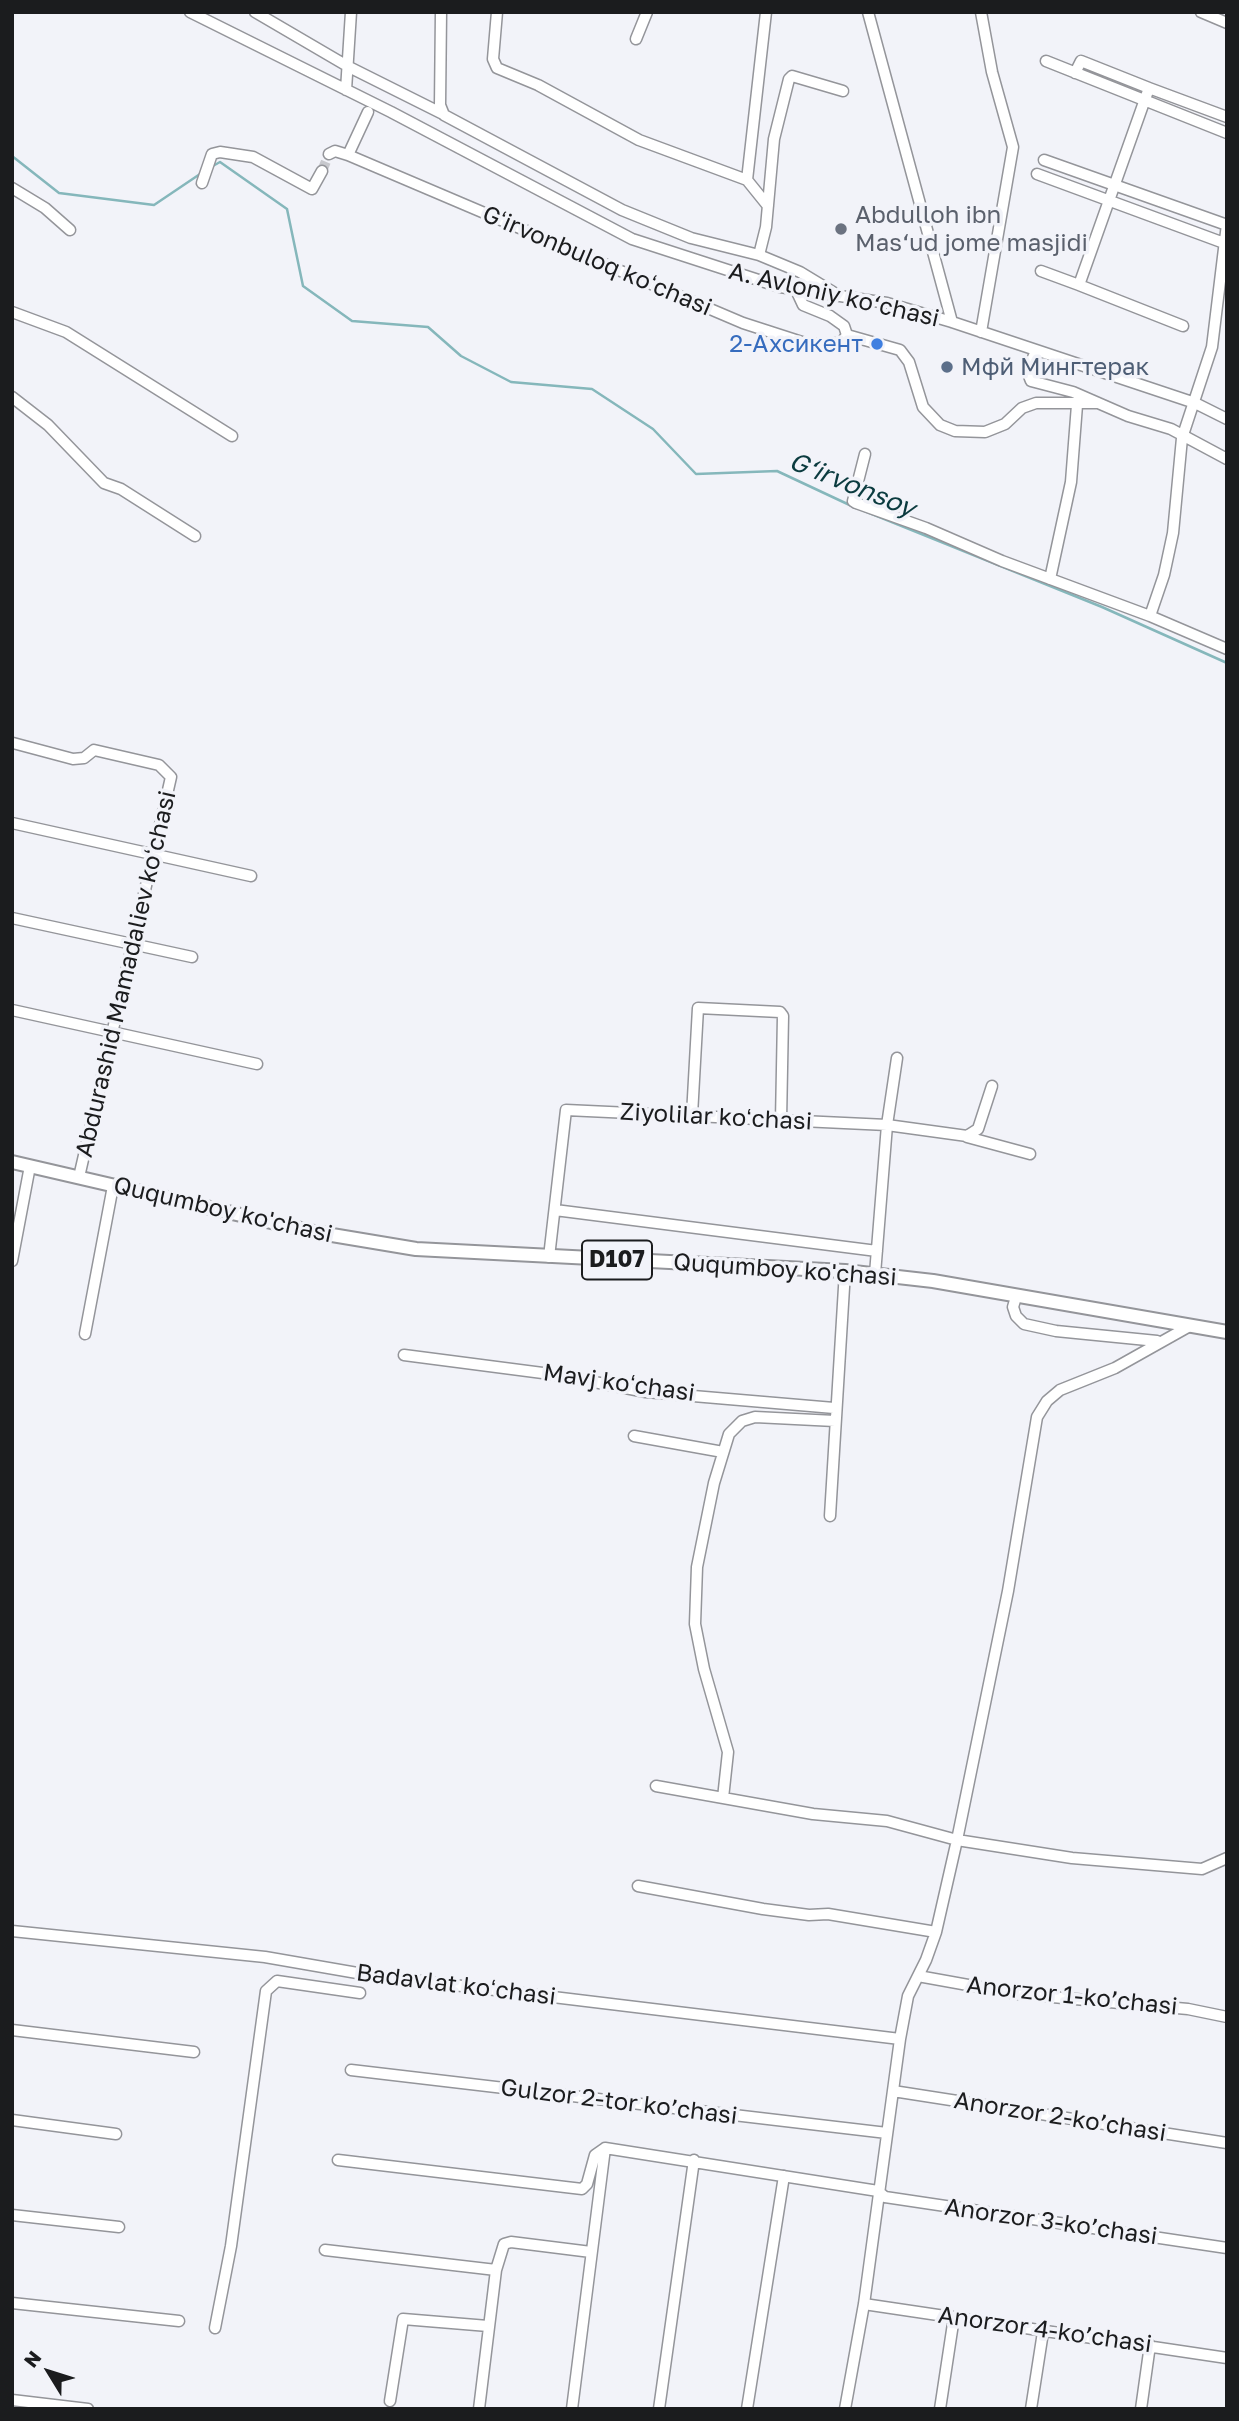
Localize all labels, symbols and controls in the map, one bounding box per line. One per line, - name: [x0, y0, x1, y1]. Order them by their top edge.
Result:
- street label: Gʻirvonbuloq koʻchasi: [478, 200, 716, 322]
- place label: Abdulloh ibn Mas‘ud jome masjidi: [855, 201, 1088, 257]
- marker: Abdulloh ibn Mas‘ud jome masjidi: [833, 221, 849, 237]
- street label: A. Avloniy ko‘chasi: [726, 257, 942, 333]
- place label: 2-Ахсикент: [729, 330, 863, 358]
- marker: 2-Ахсикент: [869, 336, 885, 352]
- place label: Мфй Мингтерак: [961, 353, 1149, 381]
- marker: Мфй Мингтерак: [939, 359, 955, 375]
- water label: G‘irvonsoy: [784, 446, 920, 524]
- street label: Abdurashid Mamadaliev koʻchasi: [70, 788, 182, 1160]
- street label: Ziyolilar koʻchasi: [619, 1098, 813, 1136]
- street label: Ququmboy ko'chasi: [111, 1171, 335, 1249]
- road number: D107: [582, 1240, 652, 1280]
- street label: Ququmboy ko'chasi: [672, 1248, 898, 1292]
- street label: Mavj koʻchasi: [541, 1358, 697, 1408]
- street label: Badavlat koʻchasi: [355, 1958, 557, 2012]
- street label: Аnorzor 1-koʼchasi: [965, 1971, 1179, 2021]
- street label: Gulzor 2-tor koʼchasi: [499, 2073, 739, 2131]
- street label: Аnorzor 2-koʼchasi: [952, 2086, 1168, 2148]
- street label: Аnorzor 3-koʼchasi: [943, 2193, 1159, 2251]
- street label: Аnorzor 4-koʼchasi: [936, 2301, 1154, 2359]
- north arrow: [14, 2337, 84, 2407]
- text: N: [19, 2346, 46, 2372]

